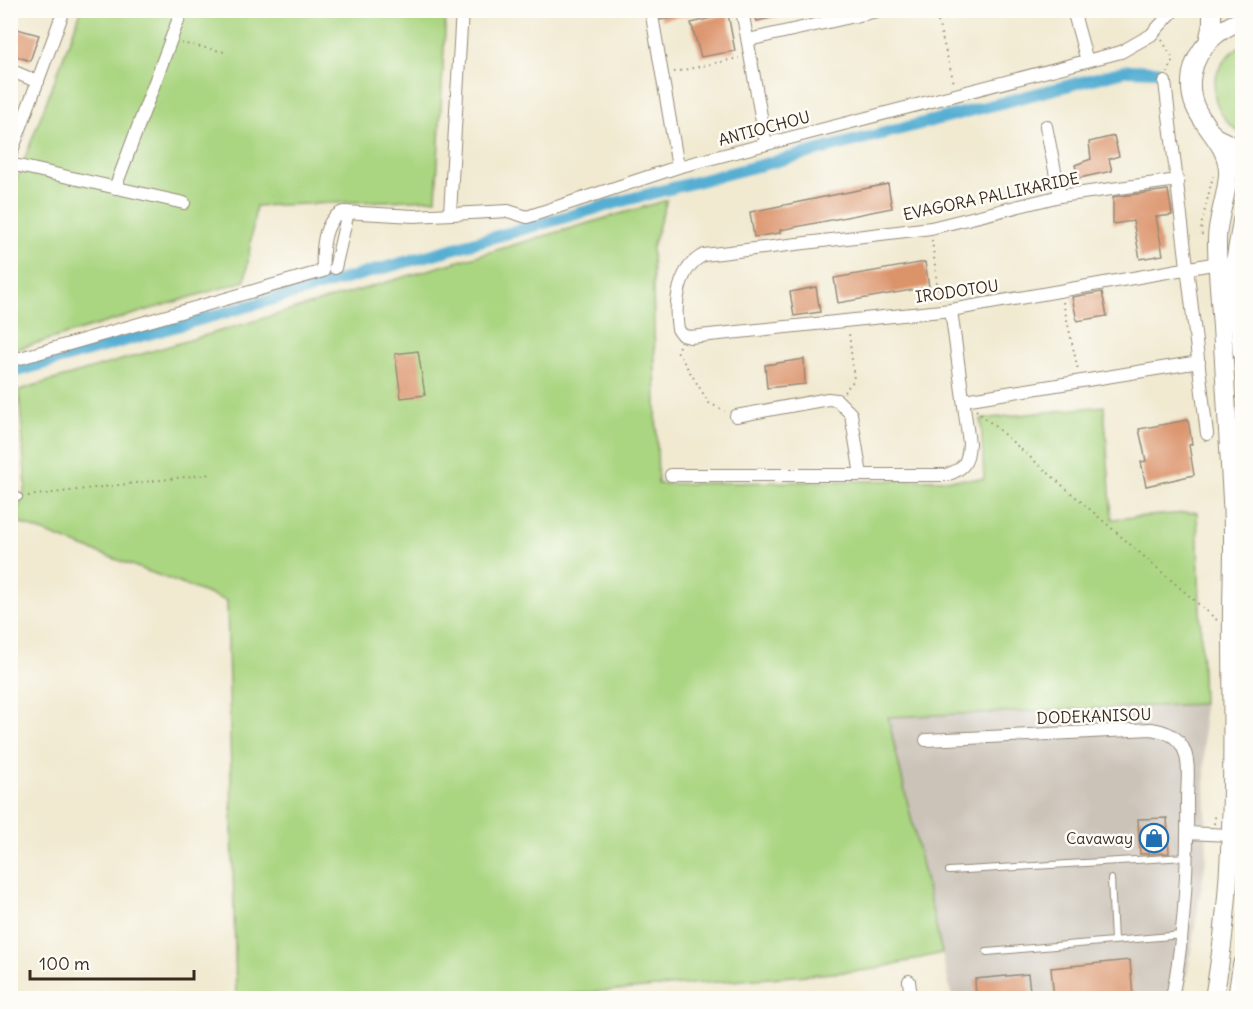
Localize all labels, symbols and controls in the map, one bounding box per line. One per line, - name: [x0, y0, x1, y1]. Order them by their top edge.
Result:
- street label: ANTIOCHOU: [716, 106, 812, 150]
- street label: EVAGORA PALLIKARIDE: [901, 168, 1081, 224]
- street label: IRODOTOU: [914, 275, 1000, 307]
- street label: DODEKANISOU: [1036, 704, 1152, 728]
- shop icon: Cavaway: [1138, 822, 1170, 854]
- place label: Cavaway: [1066, 828, 1133, 848]
- scale bar: [30, 943, 194, 981]
- text: 100 m: [39, 952, 90, 975]

